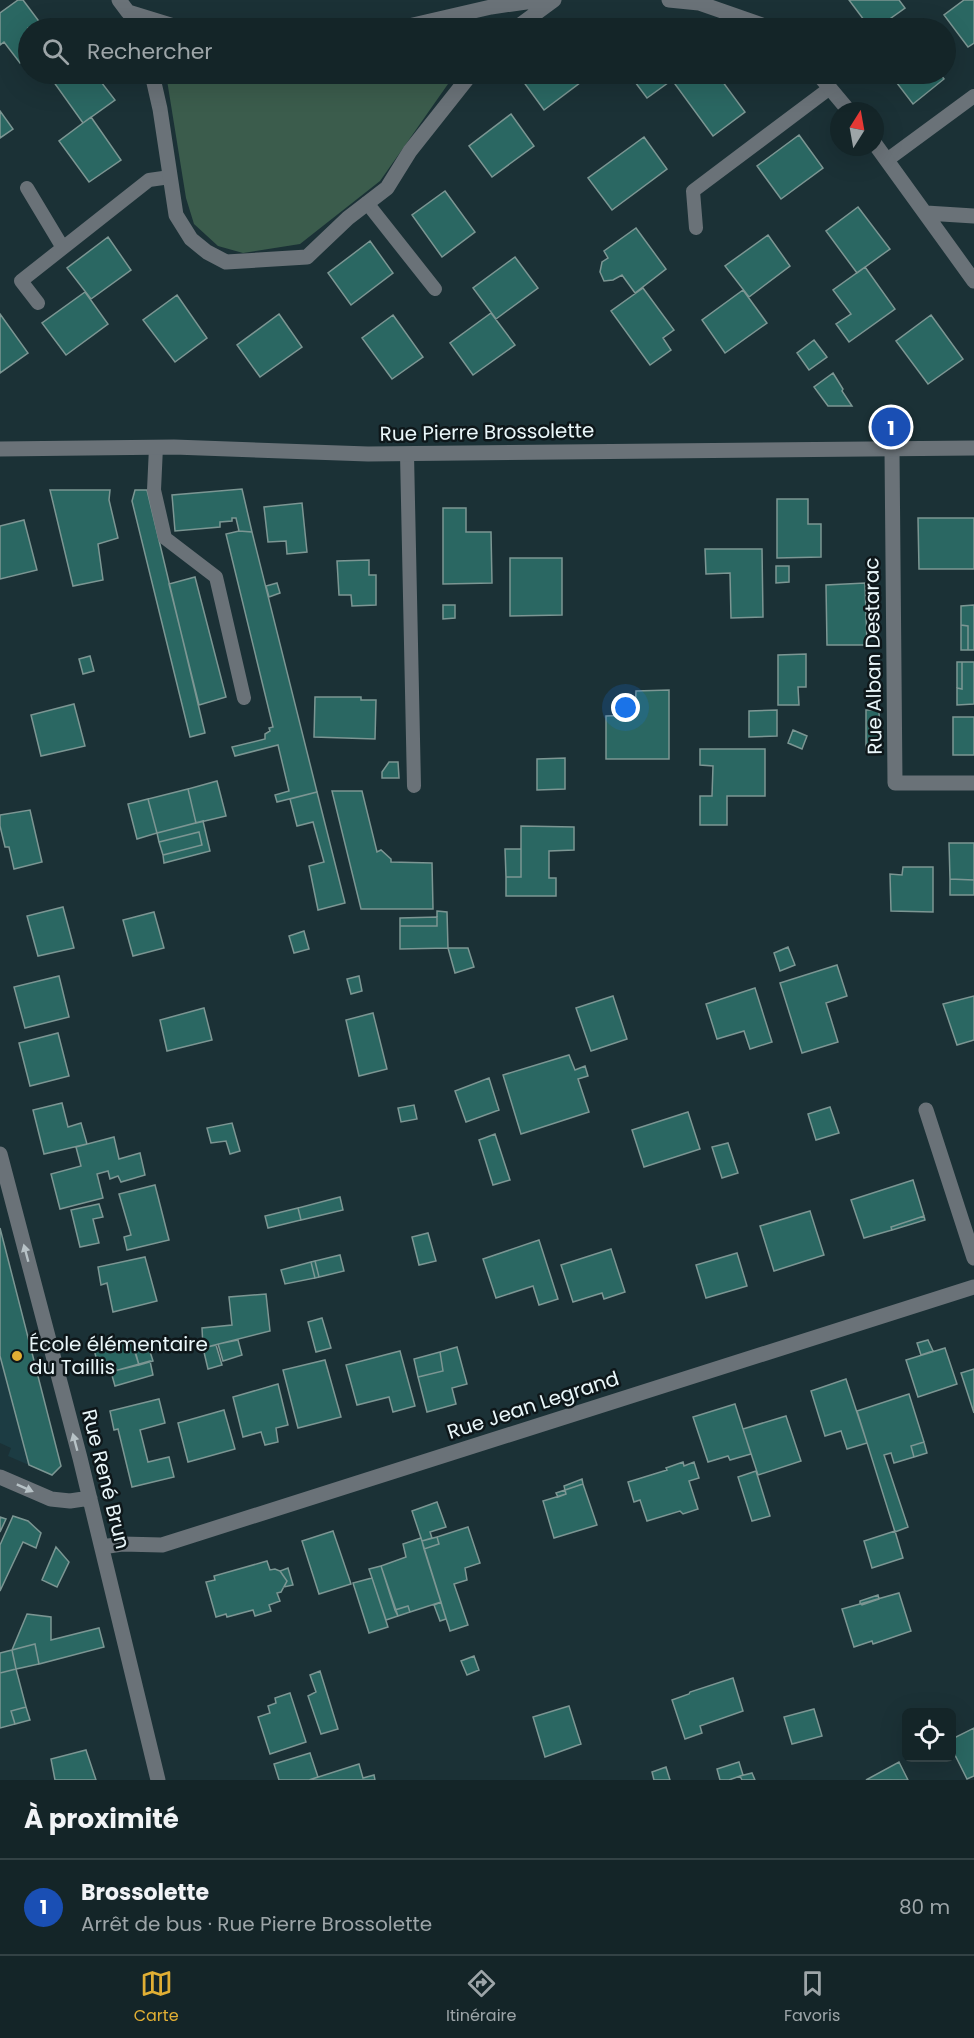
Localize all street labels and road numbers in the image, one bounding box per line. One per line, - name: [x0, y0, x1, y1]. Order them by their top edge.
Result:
- street label: Rue Pierre Brossolette: [379, 416, 595, 448]
- street label: Rue Alban Destarac: [857, 557, 889, 755]
- street label: Rue Jean Legrand: [443, 1364, 623, 1446]
- street label: Rue René Brun: [75, 1406, 137, 1552]

